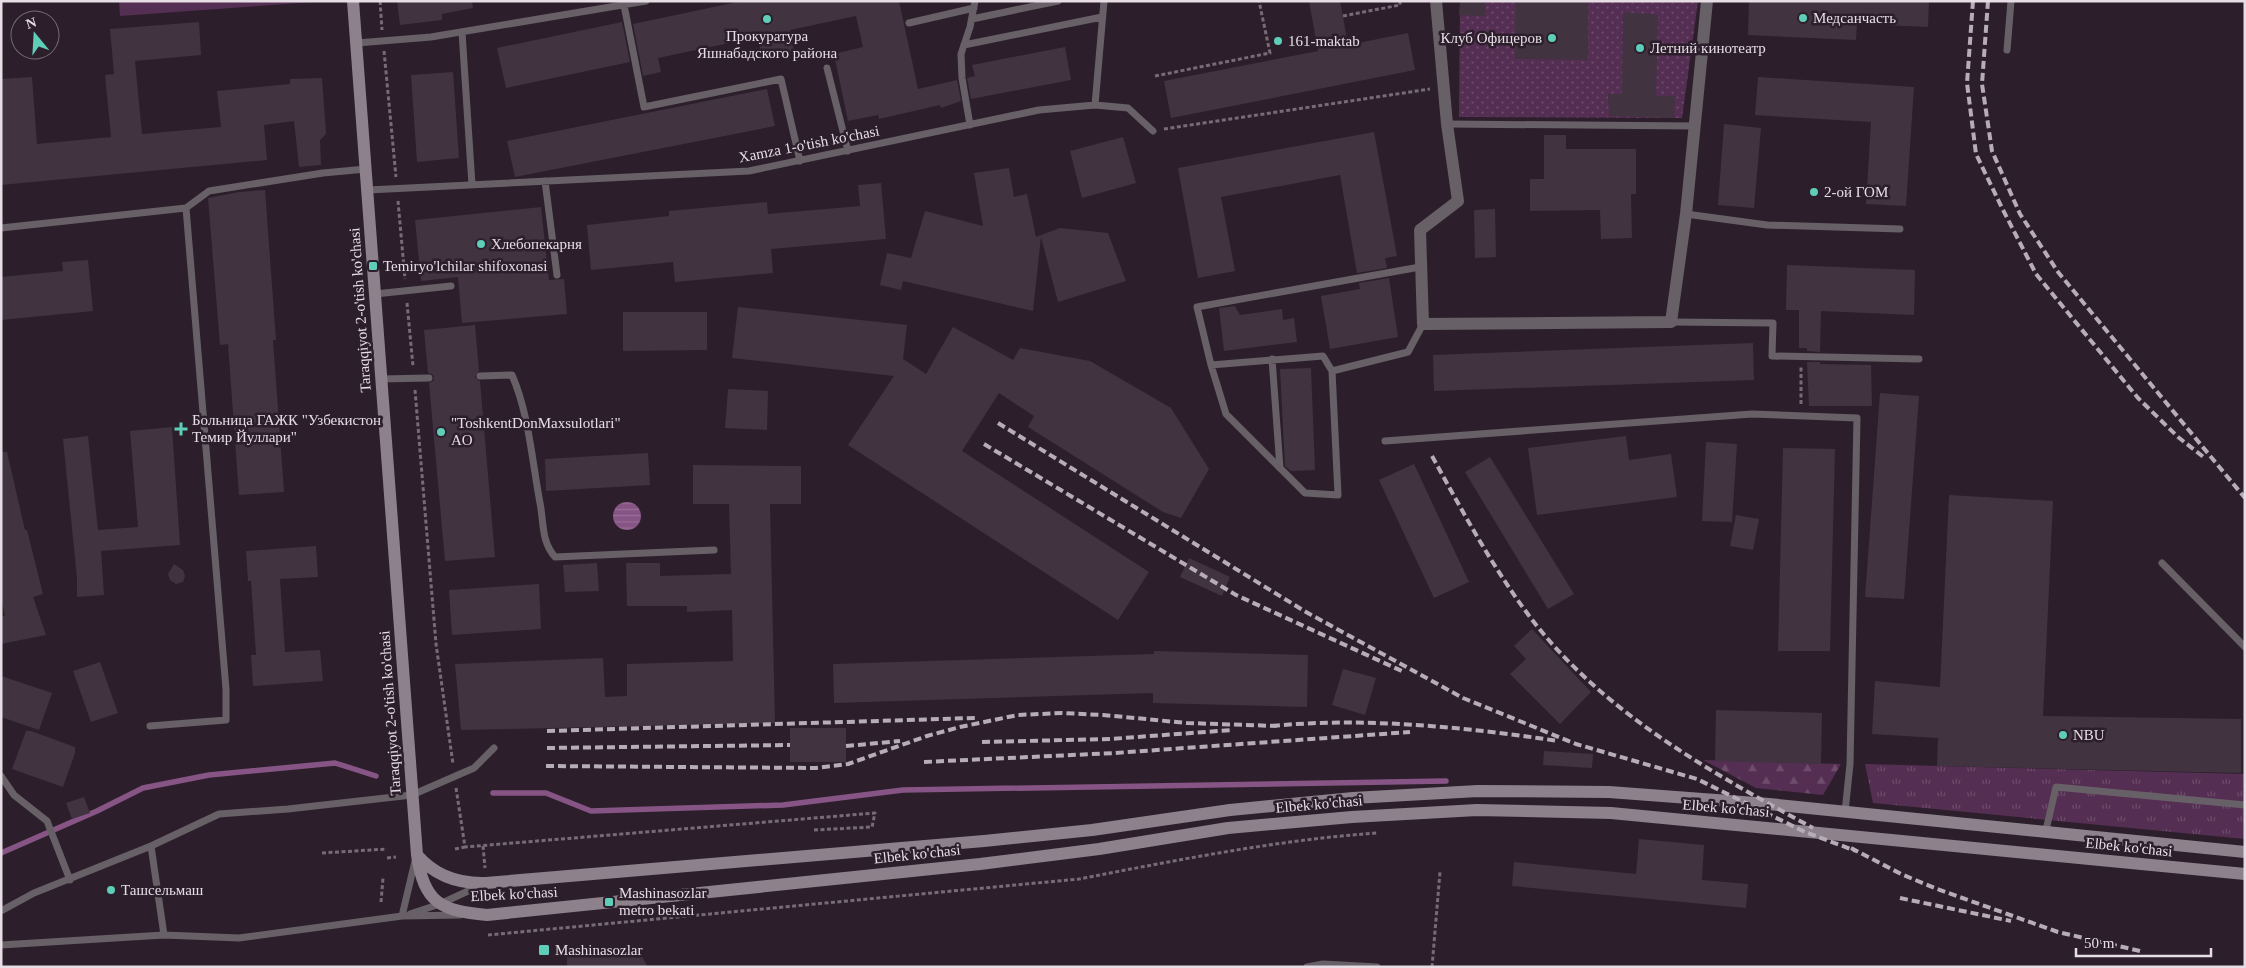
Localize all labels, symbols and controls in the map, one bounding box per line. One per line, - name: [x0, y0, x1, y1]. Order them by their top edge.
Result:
- north arrow: [10, 10, 60, 60]
- place label: Медсанчасть: [1813, 10, 1896, 26]
- marker: Медсанчасть: [1797, 12, 1809, 24]
- marker: Прокуратура Яшнабадского района: [761, 13, 773, 25]
- text: N: [24, 14, 38, 32]
- place label: Прокуратура Яшнабадского района: [697, 28, 837, 61]
- place label: Клуб Офицеров: [1440, 30, 1542, 46]
- marker: Клуб Офицеров: [1546, 32, 1558, 44]
- place label: 161-maktab: [1288, 33, 1360, 49]
- marker: 161-maktab: [1272, 35, 1284, 47]
- place label: Летний кинотеатр: [1650, 40, 1766, 56]
- marker: Летний кинотеатр: [1634, 42, 1646, 54]
- street label: Xamza 1-o'tish ko'chasi: [737, 123, 881, 165]
- place label: 2-ой ГОМ: [1824, 184, 1888, 200]
- marker: 2-ой ГОМ: [1808, 186, 1820, 198]
- street label: Taraqqiyot 2-o'tish ko'chasi: [346, 227, 374, 393]
- place label: Хлебопекарня: [491, 236, 582, 252]
- marker: Хлебопекарня: [475, 238, 487, 250]
- place label: Temiryo'lchilar shifoxonasi: [383, 258, 548, 274]
- marker: Temiryo'lchilar shifoxonasi: [367, 260, 379, 272]
- place label: Больница ГАЖК "Узбекистон Темир Йуллари": [192, 412, 381, 445]
- place label: "ToshkentDonMaxsulotlari" AO: [451, 415, 621, 448]
- marker: Больница ГАЖК "Узбекистон Темир Йуллари": [174, 422, 188, 436]
- marker: "ToshkentDonMaxsulotlari" AO: [435, 426, 447, 438]
- street label: Taraqqiyot 2-o'tish ko'chasi: [376, 630, 404, 796]
- place label: NBU: [2073, 727, 2105, 743]
- marker: NBU: [2057, 729, 2069, 741]
- street label: Elbek ko'chasi: [1275, 792, 1363, 816]
- street label: Elbek ko'chasi: [1682, 796, 1770, 820]
- street label: Elbek ko'chasi: [2085, 834, 2173, 860]
- street label: Elbek ko'chasi: [873, 841, 961, 867]
- place label: Ташсельмаш: [121, 882, 204, 898]
- marker: Ташсельмаш: [105, 884, 117, 896]
- street label: Elbek ko'chasi: [470, 884, 558, 904]
- place label: Mashinasozlar metro bekati: [619, 885, 706, 918]
- marker: Mashinasozlar metro bekati: [603, 896, 615, 908]
- scale bar: [2076, 926, 2211, 958]
- text: 50 m: [2084, 935, 2115, 951]
- place label: Mashinasozlar: [555, 942, 642, 958]
- marker: Mashinasozlar: [537, 943, 551, 957]

